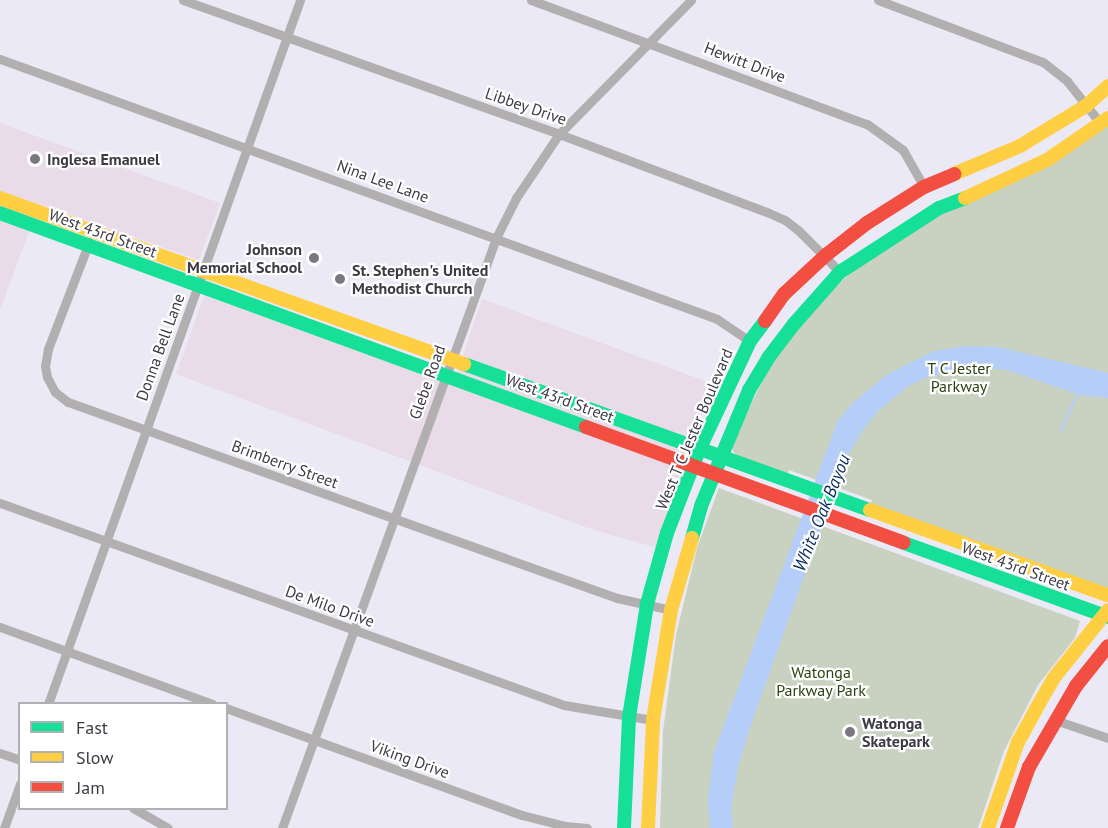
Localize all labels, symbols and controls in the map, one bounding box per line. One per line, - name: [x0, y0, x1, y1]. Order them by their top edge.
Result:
- street label: Hewitt Drive: [702, 38, 788, 86]
- street label: Libbey Drive: [483, 83, 569, 129]
- place label: Inglesa Emanuel: [47, 149, 160, 169]
- marker: Inglesa Emanuel: [28, 152, 42, 166]
- street label: Nina Lee Lane: [334, 155, 432, 207]
- street label: West 43rd Street: [46, 205, 160, 261]
- place label: Johnson Memorial School: [187, 239, 302, 277]
- marker: Johnson Memorial School: [307, 251, 321, 265]
- place label: St. Stephen's United Methodist Church: [352, 260, 489, 298]
- marker: St. Stephen's United Methodist Church: [333, 272, 347, 286]
- street label: Donna Bell Lane: [132, 291, 188, 403]
- street label: Glebe Road: [405, 342, 449, 422]
- street label: West T C Jester Boulevard: [651, 345, 737, 513]
- park label: T C Jester Parkway: [927, 358, 991, 396]
- street label: West 43rd Street: [503, 370, 617, 426]
- street label: Brimberry Street: [229, 436, 341, 492]
- water label: White Oak Bayou: [789, 451, 855, 575]
- street label: West 43rd Street: [959, 538, 1073, 594]
- street label: De Milo Drive: [283, 581, 377, 631]
- park label: Watonga Parkway Park: [776, 662, 866, 700]
- legend: [18, 702, 228, 810]
- place label: Watonga Skatepark: [862, 713, 930, 751]
- text: Fast: [76, 716, 108, 739]
- marker: Watonga Skatepark: [843, 725, 857, 739]
- street label: Viking Drive: [368, 736, 452, 782]
- text: Slow: [76, 746, 114, 769]
- text: Jam: [76, 776, 105, 799]

